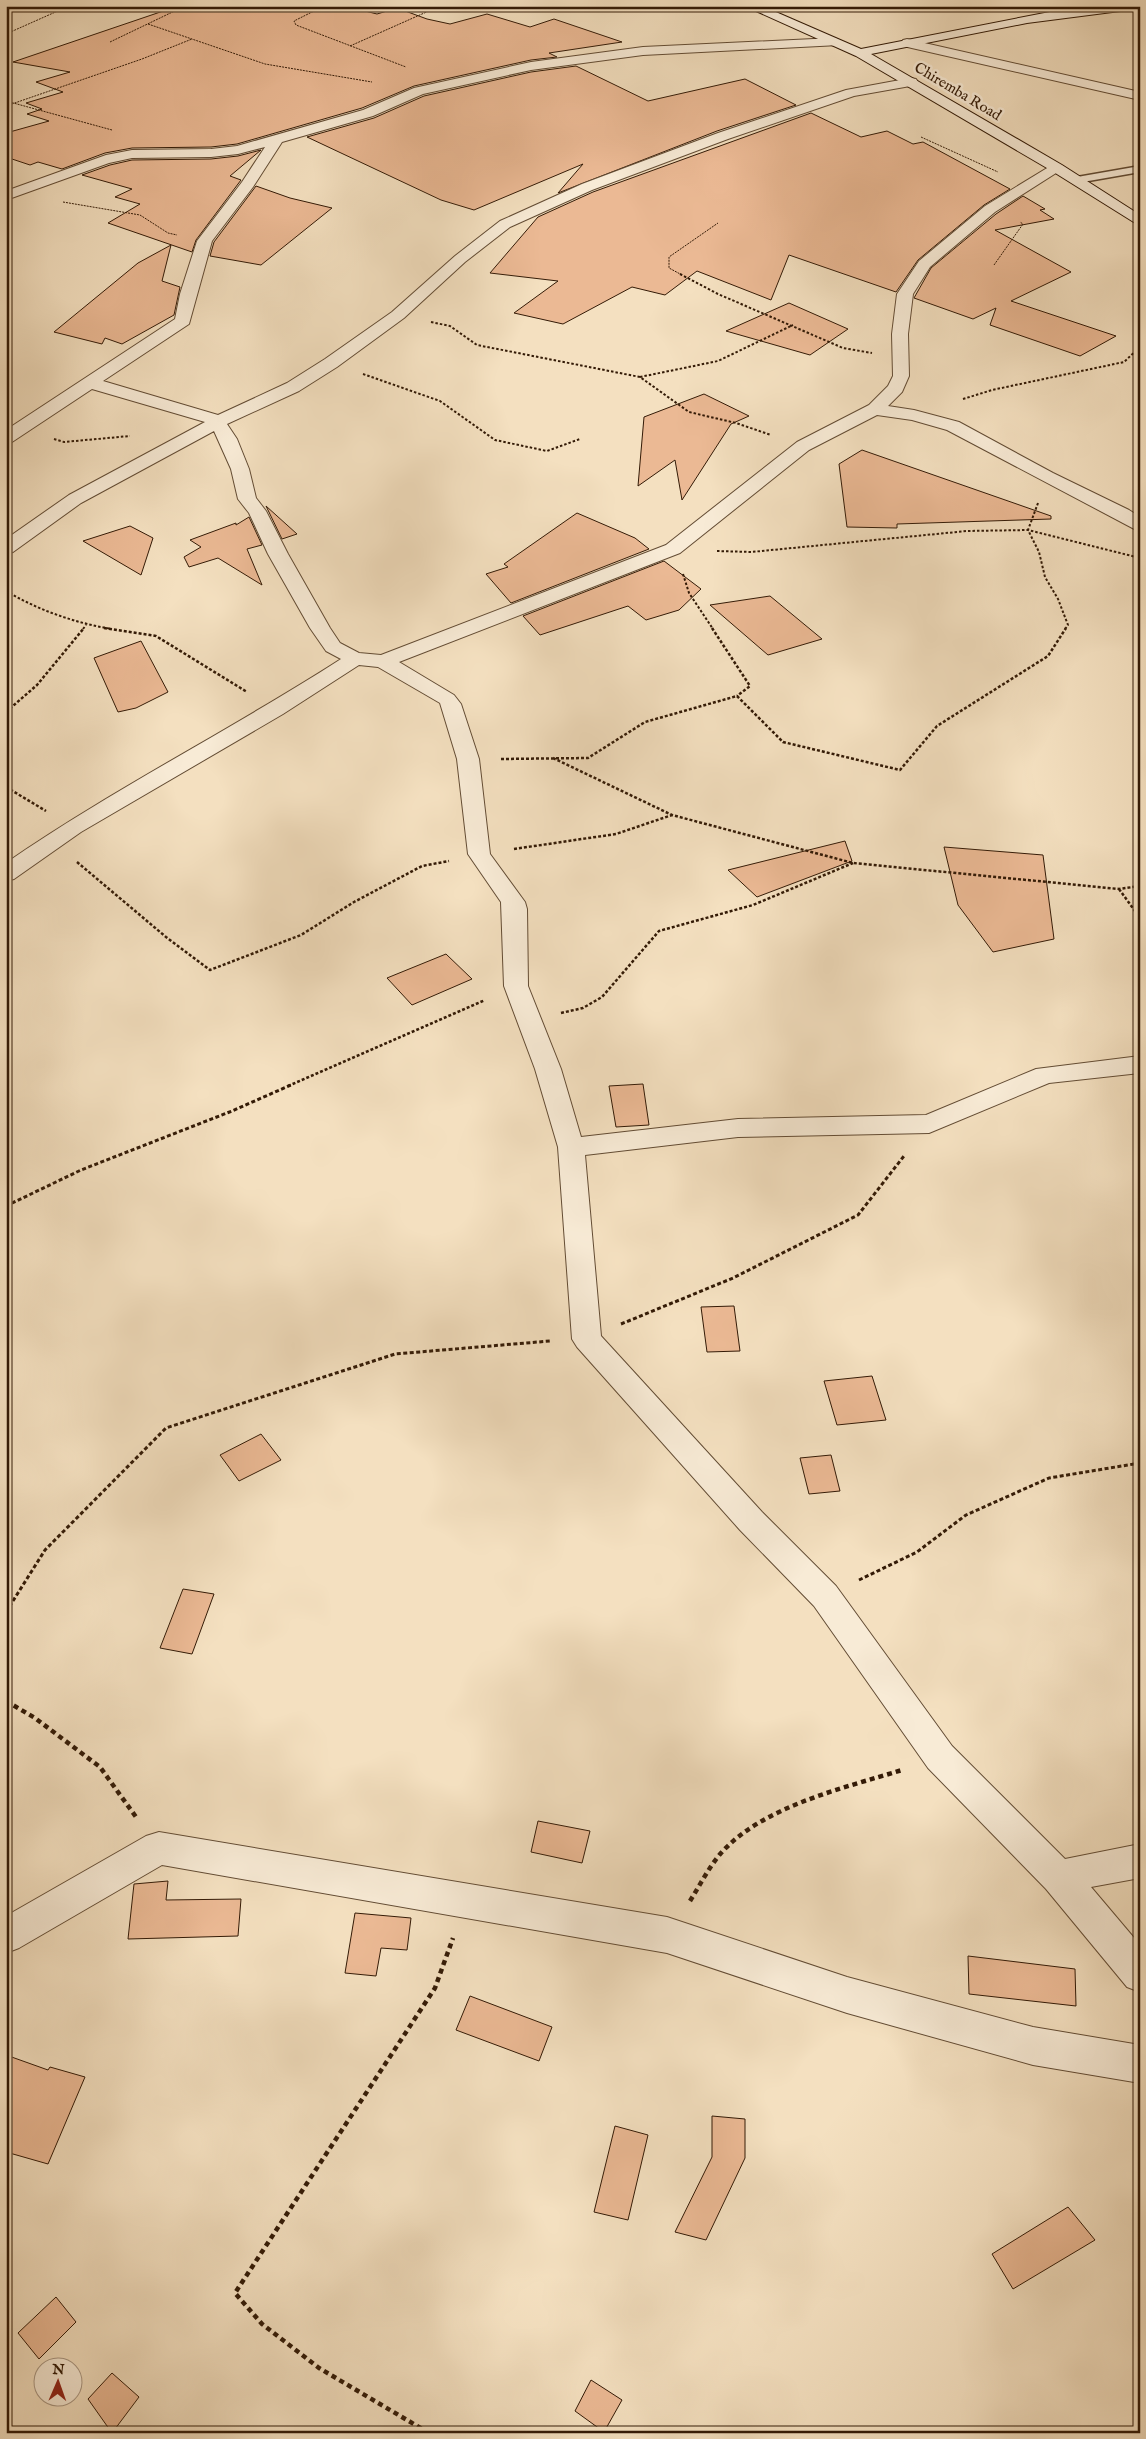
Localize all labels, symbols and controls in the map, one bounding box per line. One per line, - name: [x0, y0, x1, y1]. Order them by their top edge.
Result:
- street label: Chiremba Road: [911, 58, 1006, 125]
- north arrow: [32, 2356, 82, 2406]
- text: N: [51, 2361, 65, 2379]

